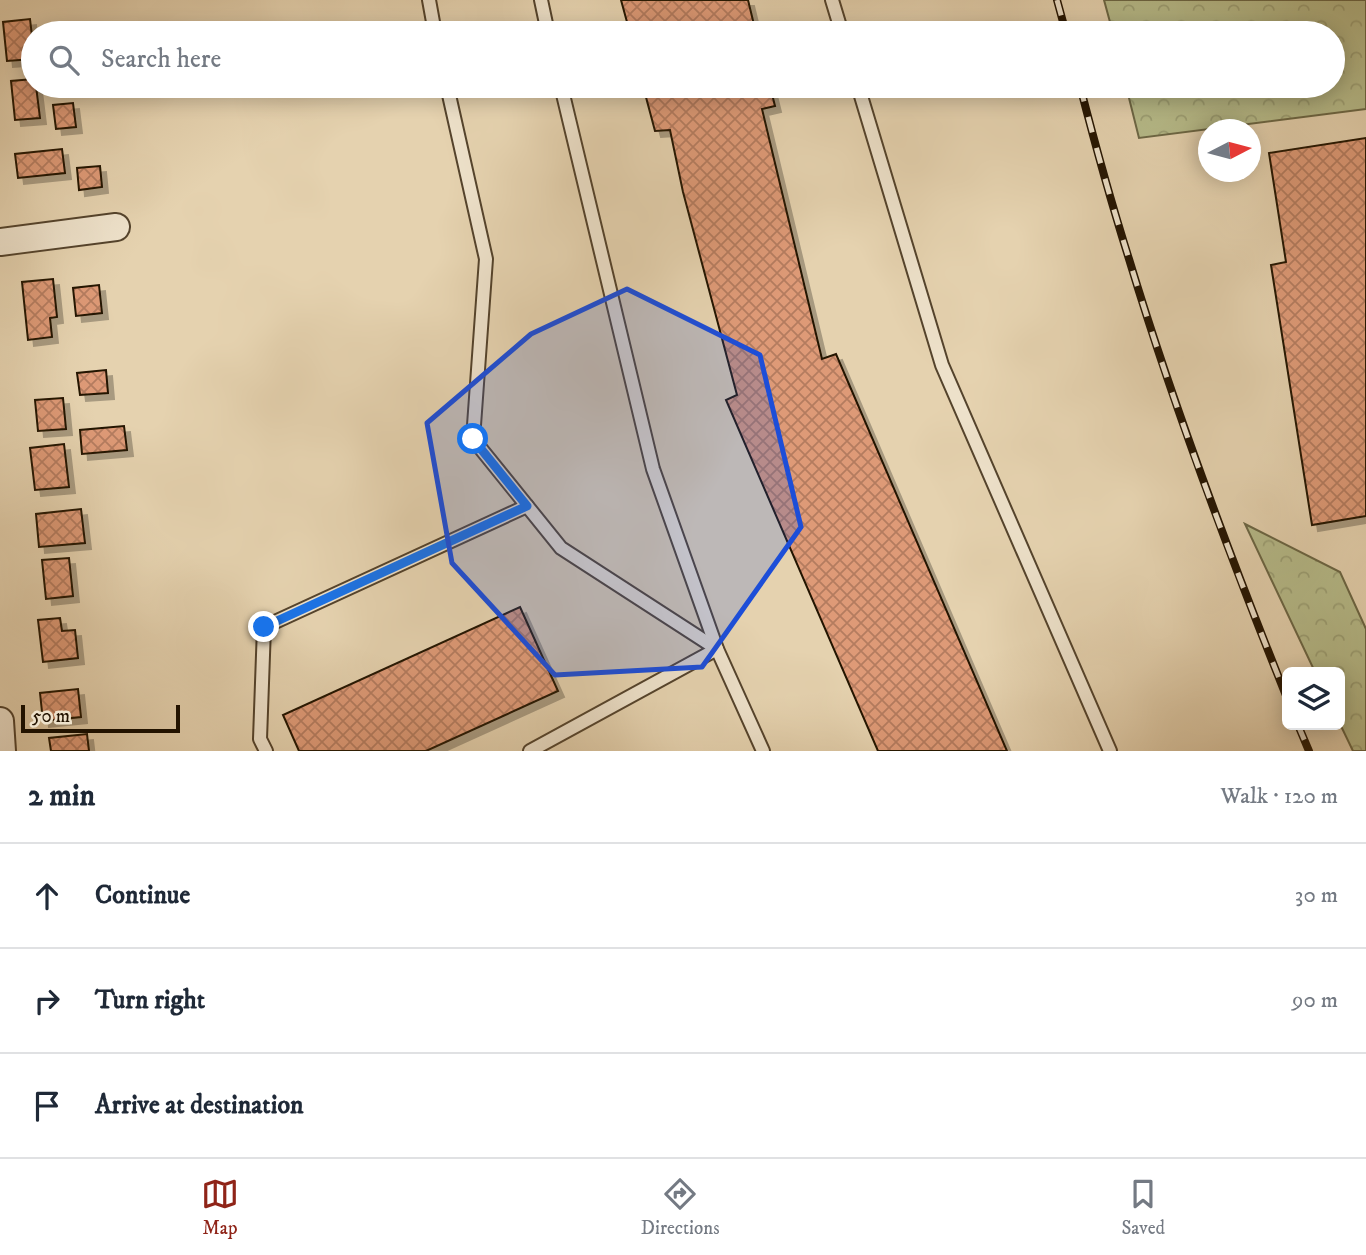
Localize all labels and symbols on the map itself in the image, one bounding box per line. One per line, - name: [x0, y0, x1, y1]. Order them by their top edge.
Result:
- north arrow: [1198, 119, 1261, 182]
- route start: [457, 423, 488, 454]
- route end: [248, 611, 279, 642]
- scale bar: [21, 702, 180, 734]

